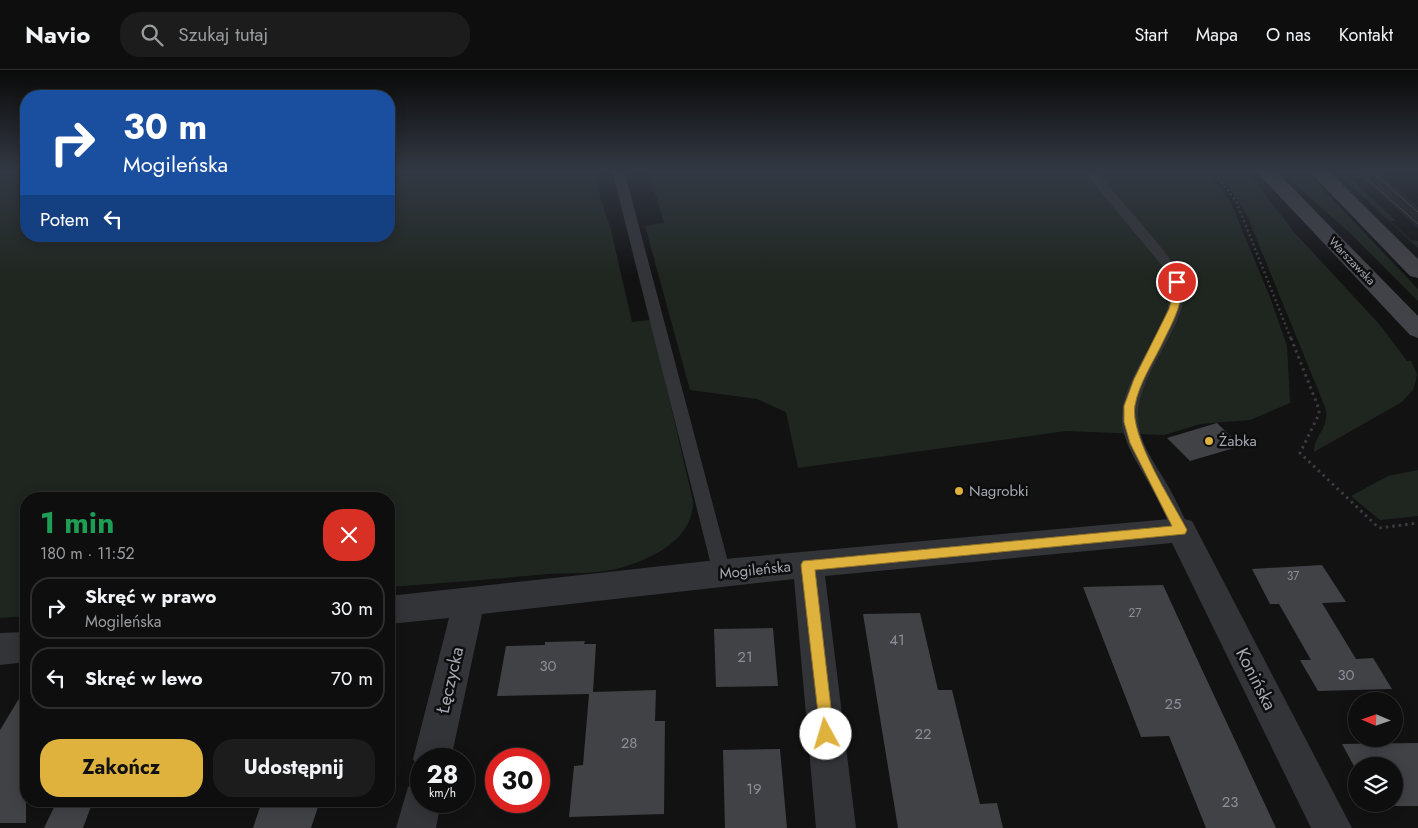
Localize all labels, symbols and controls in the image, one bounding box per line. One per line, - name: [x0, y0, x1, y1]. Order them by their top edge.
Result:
- search box: [120, 12, 470, 57]
- text: Navio: [25, 17, 90, 52]
- icon: search: [138, 21, 166, 49]
- text: Szukaj tutaj: [178, 21, 268, 48]
- text: Start: [1134, 22, 1168, 48]
- text: Mapa: [1196, 22, 1238, 48]
- text: O nas: [1266, 22, 1311, 48]
- text: Kontakt: [1339, 22, 1393, 48]
- text: 30 m: [123, 102, 207, 152]
- icon: right: [40, 110, 105, 175]
- text: Mogileńska: [123, 148, 228, 180]
- icon: left: [99, 205, 127, 233]
- text: Potem: [40, 206, 89, 233]
- street label: Warszawska: [1324, 233, 1380, 289]
- pin: [1156, 261, 1198, 303]
- icon: arrive: [1163, 268, 1191, 296]
- place label: Żabka: [1219, 430, 1257, 452]
- marker: Żabka: [1203, 435, 1215, 447]
- place label: Nagrobki: [969, 480, 1029, 502]
- marker: Nagrobki: [953, 485, 965, 497]
- text: 1 min: [40, 501, 114, 544]
- button: close: [323, 509, 375, 561]
- text: 180 m · 11:52: [40, 542, 135, 565]
- street label: Mogileńska: [718, 555, 792, 585]
- house number: 37: [1287, 567, 1300, 585]
- text: Skręć w prawo: [85, 583, 217, 610]
- icon: right: [42, 594, 70, 622]
- text: 30 m: [331, 595, 373, 622]
- house number: 27: [1128, 604, 1142, 622]
- text: Mogileńska: [85, 610, 161, 633]
- house number: 41: [889, 629, 905, 651]
- street label: Konińska: [1229, 643, 1283, 715]
- street label: Łęczycka: [430, 644, 470, 717]
- house number: 21: [737, 646, 753, 668]
- house number: 30: [539, 655, 557, 677]
- icon: left: [42, 664, 70, 692]
- house number: 30: [1337, 664, 1355, 686]
- text: Skręć w lewo: [85, 665, 203, 692]
- text: 70 m: [331, 665, 373, 692]
- north arrow: [1348, 692, 1402, 748]
- map controls: [1348, 692, 1403, 812]
- house number: 25: [1165, 693, 1182, 715]
- position arrow: [799, 707, 851, 759]
- house number: 22: [914, 723, 932, 745]
- house number: 28: [621, 732, 637, 754]
- button: Zakończ: [40, 739, 203, 797]
- button: Udostępnij: [213, 739, 375, 797]
- speed limit sign: 30: [485, 748, 550, 813]
- text: 28: [426, 756, 459, 792]
- button: layers: [1348, 757, 1403, 812]
- house number: 19: [746, 778, 762, 800]
- text: km/h: [429, 784, 456, 802]
- house number: 23: [1222, 791, 1238, 813]

